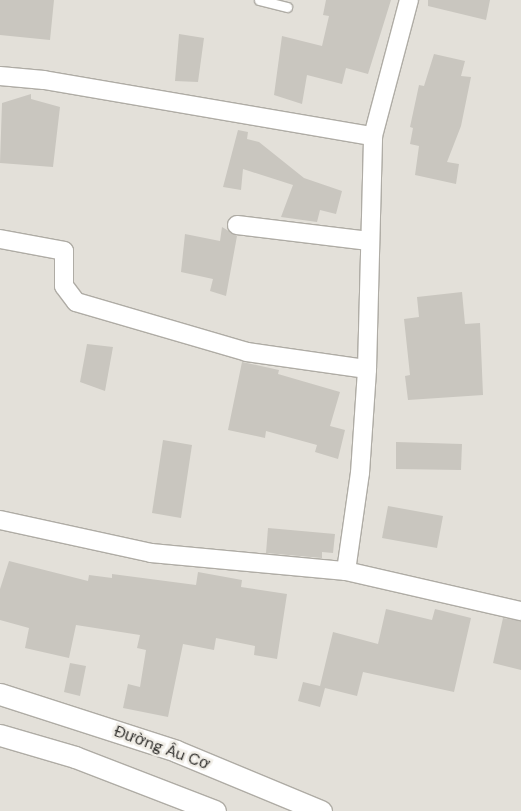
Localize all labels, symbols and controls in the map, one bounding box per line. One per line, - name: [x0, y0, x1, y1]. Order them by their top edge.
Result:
- street label: Đường Âu Cơ: [111, 722, 213, 774]

